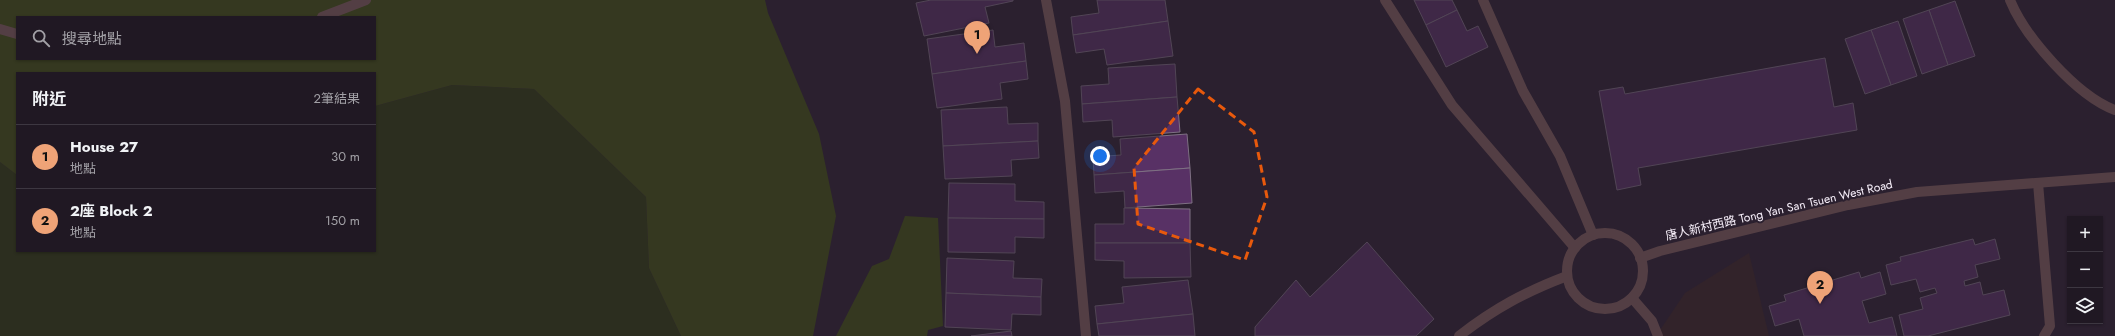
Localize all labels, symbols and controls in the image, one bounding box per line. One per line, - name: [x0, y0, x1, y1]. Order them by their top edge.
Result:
- search box: [16, 16, 376, 60]
- pin: 1: [964, 21, 990, 54]
- icon: search: [30, 27, 52, 49]
- text: 搜尋地點: [62, 28, 122, 50]
- text: 附近: [32, 87, 66, 111]
- text: 2筆結果: [314, 89, 360, 108]
- text: House 27: [70, 136, 138, 158]
- your location: [1090, 146, 1110, 166]
- text: 1: [42, 147, 48, 166]
- text: 30 m: [331, 147, 360, 166]
- text: 地點: [70, 159, 96, 178]
- street label: 唐人新村西路 Tong Yan San Tsuen West Road: [1664, 175, 1894, 245]
- text: 2座 Block 2: [70, 200, 153, 222]
- text: 2: [41, 211, 49, 230]
- text: 150 m: [325, 211, 360, 230]
- map controls: [2067, 216, 2103, 324]
- button: +: [2067, 216, 2103, 252]
- text: 地點: [70, 223, 96, 242]
- button: −: [2067, 252, 2103, 288]
- pin: 2: [1807, 271, 1833, 304]
- button: layers: [2067, 288, 2103, 324]

